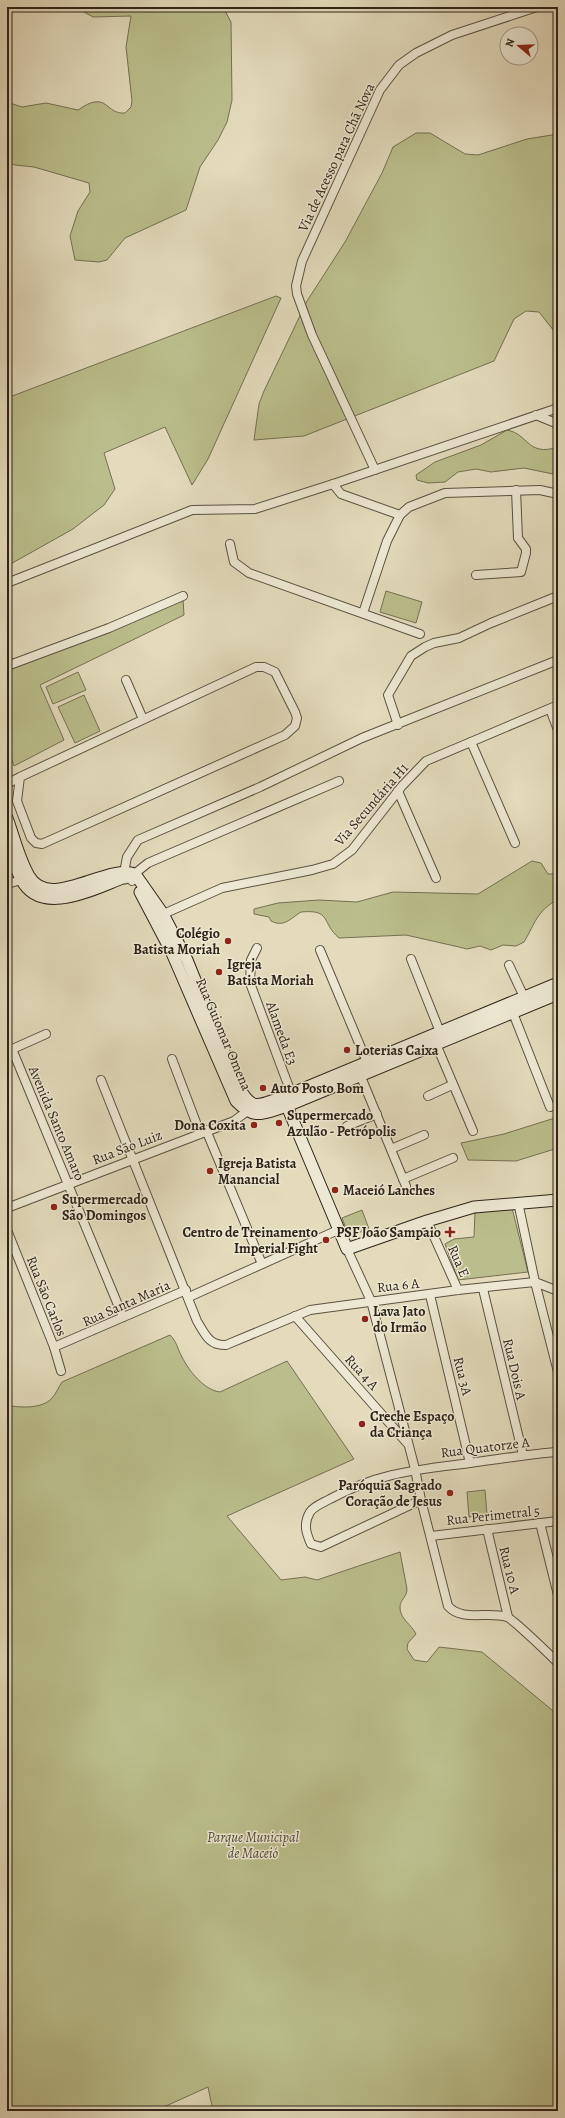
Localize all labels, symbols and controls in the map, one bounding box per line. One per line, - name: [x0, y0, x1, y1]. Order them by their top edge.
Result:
- north arrow: [499, 26, 539, 66]
- text: N: [502, 37, 518, 49]
- street label: Via de Acesso para Chã Nova: [293, 79, 379, 235]
- street label: Via Secundária H1: [329, 759, 413, 850]
- place label: Colégio Batista Moriah: [133, 924, 220, 959]
- marker: Colégio Batista Moriah: [223, 936, 233, 946]
- place label: Igreja Batista Moriah: [227, 955, 314, 990]
- marker: Igreja Batista Moriah: [214, 967, 224, 977]
- street label: Rua Guiomar Omena: [191, 975, 256, 1094]
- street label: Alameda E3: [261, 998, 302, 1068]
- place label: Loterias Caixa: [355, 1041, 439, 1060]
- marker: Loterias Caixa: [342, 1045, 352, 1055]
- street label: Avenida Santo Amaro: [23, 1062, 89, 1183]
- place label: Auto Posto Bom: [270, 1079, 364, 1098]
- marker: Auto Posto Bom: [258, 1083, 268, 1093]
- place label: Supermercado Azulão - Petrópolis: [286, 1106, 397, 1141]
- place label: Dona Coxita: [174, 1116, 246, 1135]
- marker: Supermercado Azulão - Petrópolis: [274, 1118, 284, 1128]
- marker: Dona Coxita: [249, 1120, 259, 1130]
- street label: Rua São Luiz: [89, 1125, 165, 1170]
- place label: Igreja Batista Manancial: [218, 1154, 297, 1189]
- marker: Igreja Batista Manancial: [205, 1166, 215, 1176]
- place label: Maceió Lanches: [343, 1181, 435, 1200]
- marker: Maceió Lanches: [330, 1185, 340, 1195]
- place label: Supermercado São Domingos: [62, 1190, 148, 1225]
- marker: Supermercado São Domingos: [49, 1202, 59, 1212]
- place label: Centro de Treinamento Imperial Fight: [182, 1223, 318, 1258]
- place label: PSF João Sampaio: [336, 1223, 441, 1242]
- marker: PSF João Sampaio: [444, 1226, 456, 1238]
- marker: Centro de Treinamento Imperial Fight: [321, 1235, 331, 1245]
- street label: Rua E: [443, 1242, 474, 1280]
- street label: Rua São Carlos: [22, 1253, 71, 1339]
- street label: Rua 6 A: [376, 1274, 421, 1297]
- street label: Rua Santa Maria: [79, 1275, 174, 1331]
- place label: Lava Jato do Irmão: [373, 1302, 427, 1337]
- marker: Lava Jato do Irmão: [360, 1314, 370, 1324]
- street label: Rua Dois A: [498, 1337, 531, 1402]
- street label: Rua 4 A: [340, 1350, 383, 1395]
- street label: Rua 3A: [449, 1355, 477, 1398]
- place label: Creche Espaço da Criança: [370, 1407, 454, 1442]
- marker: Creche Espaço da Criança: [357, 1419, 367, 1429]
- street label: Rua Quatorze A: [439, 1433, 531, 1462]
- place label: Paróquia Sagrado Coração de Jesus: [338, 1476, 442, 1511]
- marker: Paróquia Sagrado Coração de Jesus: [445, 1488, 455, 1498]
- street label: Rua Perimetral 5: [445, 1501, 541, 1530]
- street label: Rua 10 A: [494, 1544, 525, 1597]
- park label: Parque Municipal de Maceió: [207, 1828, 299, 1863]

